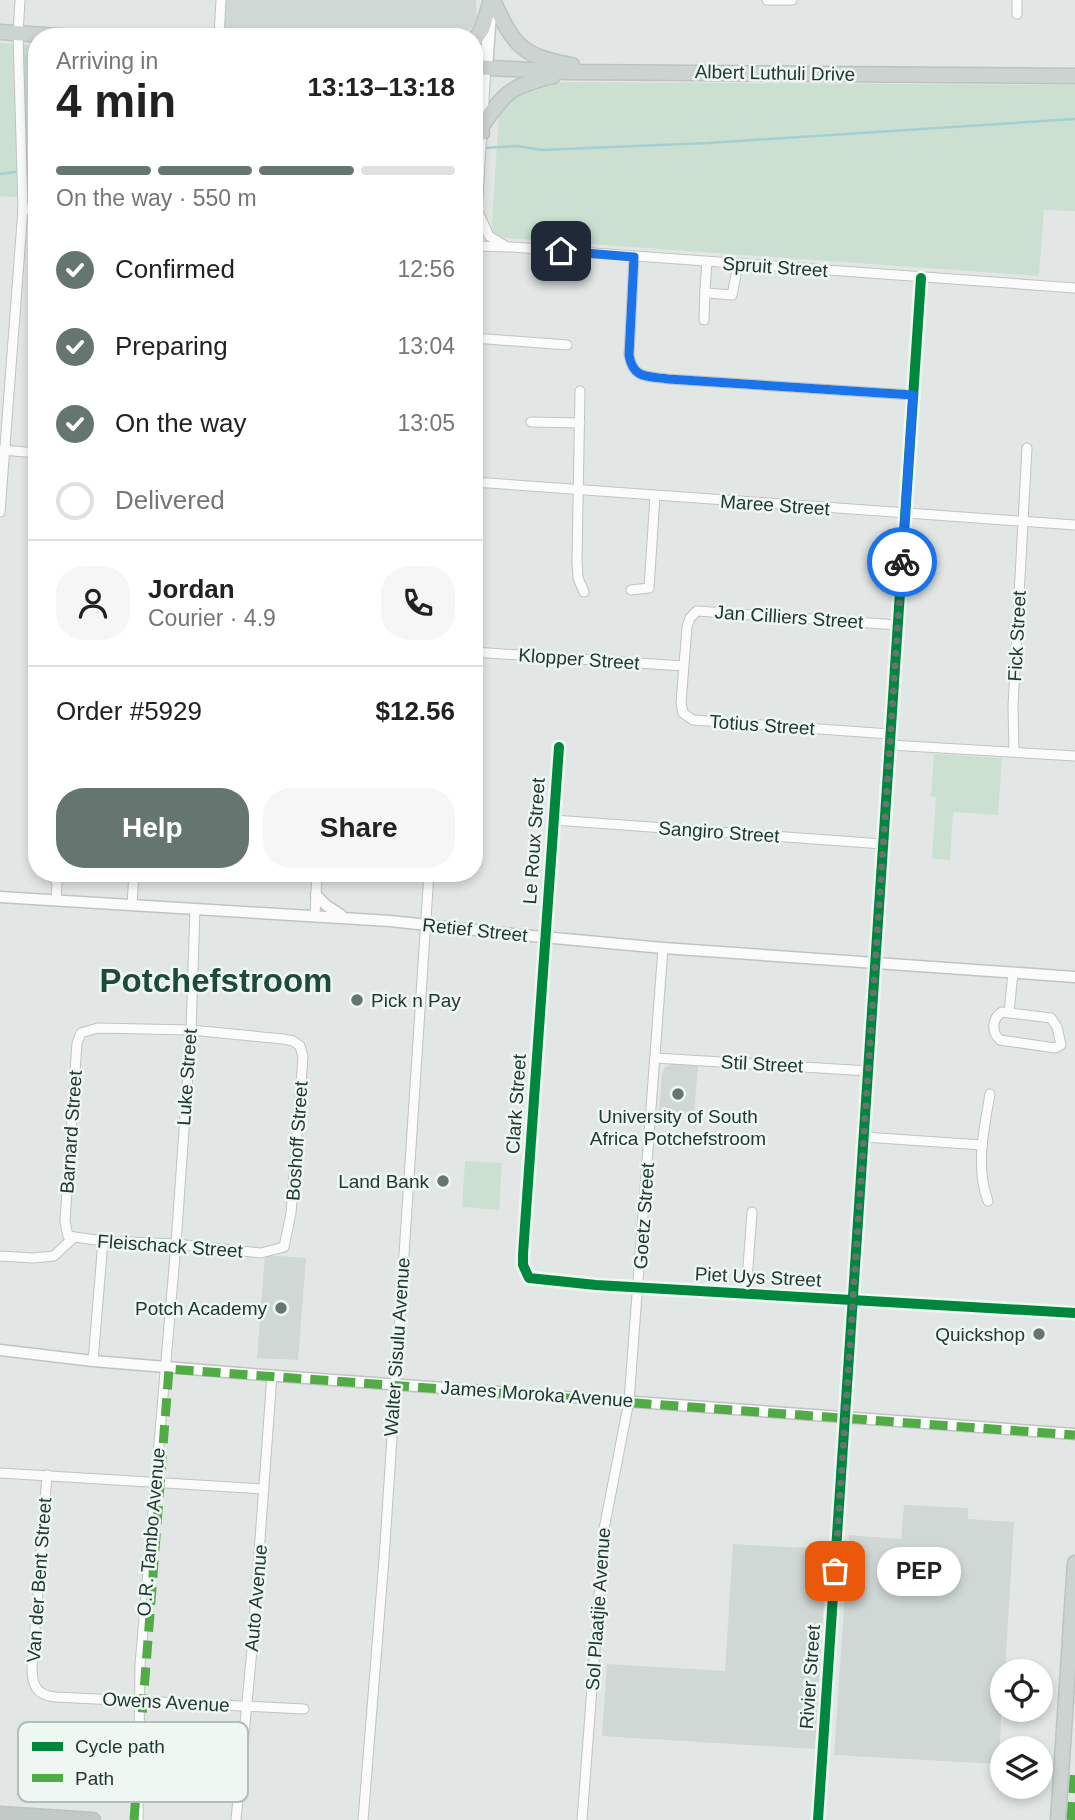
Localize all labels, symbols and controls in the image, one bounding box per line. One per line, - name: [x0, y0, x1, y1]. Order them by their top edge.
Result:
- text: Arriving in: [56, 48, 158, 74]
- street label: Albert Luthuli Drive: [695, 61, 855, 85]
- text: 13:13–13:18: [308, 72, 455, 102]
- text: 4 min: [56, 75, 176, 127]
- text: On the way · 550 m: [56, 185, 257, 211]
- pin: [531, 221, 591, 281]
- icon: home: [542, 232, 580, 270]
- icon: check: [56, 251, 94, 289]
- street label: Spruit Street: [722, 253, 829, 281]
- text: Confirmed: [115, 254, 235, 284]
- text: 12:56: [397, 256, 455, 282]
- icon: check: [56, 328, 94, 366]
- text: Preparing: [115, 331, 228, 361]
- text: 13:04: [397, 333, 455, 359]
- icon: check: [56, 405, 94, 443]
- text: On the way: [115, 408, 247, 438]
- text: 13:05: [397, 410, 455, 436]
- text: Delivered: [115, 485, 225, 515]
- street label: Maree Street: [719, 491, 831, 519]
- courier: [867, 527, 937, 597]
- icon: bike: [883, 543, 921, 581]
- button: person: [56, 566, 130, 640]
- button: phone: [381, 566, 455, 640]
- text: Jordan: [148, 574, 235, 604]
- street label: Fick Street: [1004, 589, 1030, 682]
- street label: Jan Cilliers Street: [714, 601, 865, 633]
- text: Courier · 4.9: [148, 605, 276, 631]
- street label: Klopper Street: [518, 644, 641, 674]
- text: Order #5929: [56, 696, 202, 726]
- text: $12.56: [375, 696, 455, 726]
- street label: Totius Street: [709, 711, 816, 739]
- street label: Le Roux Street: [519, 776, 549, 905]
- button: Help: [56, 788, 249, 868]
- button: Share: [263, 788, 455, 868]
- street label: Sangiro Street: [658, 817, 781, 847]
- street label: Retief Street: [421, 914, 529, 946]
- district label: Potchefstroom: [100, 962, 332, 999]
- place label: Pick n Pay: [371, 990, 461, 1011]
- marker: Pick n Pay: [349, 992, 365, 1008]
- street label: Luke Street: [173, 1027, 201, 1126]
- street label: Stil Street: [720, 1051, 804, 1077]
- street label: Clark Street: [502, 1053, 530, 1155]
- street label: Barnard Street: [56, 1069, 86, 1194]
- street label: Boshoff Street: [282, 1080, 312, 1202]
- marker: University of South Africa Potchefstroom: [670, 1086, 686, 1102]
- place label: University of South Africa Potchefstroom: [590, 1106, 766, 1149]
- street label: Goetz Street: [630, 1161, 658, 1270]
- place label: Land Bank: [338, 1171, 429, 1192]
- marker: Land Bank: [435, 1173, 451, 1189]
- street label: Fleischack Street: [97, 1230, 244, 1262]
- street label: Walter Sisulu Avenue: [380, 1257, 414, 1437]
- street label: Piet Uys Street: [694, 1263, 823, 1291]
- place label: Potch Academy: [135, 1298, 267, 1319]
- marker: Potch Academy: [273, 1300, 289, 1316]
- place label: Quickshop: [935, 1324, 1025, 1345]
- marker: Quickshop: [1031, 1326, 1047, 1342]
- street label: James Moroka Avenue: [440, 1377, 634, 1411]
- street label: O.R. Tambo Avenue: [133, 1447, 169, 1617]
- street label: Van der Bent Street: [23, 1496, 55, 1663]
- street label: Sol Plaatjie Avenue: [582, 1527, 614, 1691]
- pin: [805, 1541, 865, 1601]
- street label: Auto Avenue: [241, 1544, 271, 1652]
- callout: PEP: [877, 1546, 961, 1596]
- icon: bag: [816, 1552, 854, 1590]
- text: PEP: [896, 1558, 942, 1584]
- street label: Rivier Street: [796, 1623, 824, 1730]
- map controls: [990, 1659, 1053, 1799]
- button: locate: [990, 1659, 1053, 1722]
- street label: Owens Avenue: [102, 1688, 230, 1716]
- legend: [18, 1722, 248, 1802]
- text: Cycle path: [75, 1736, 165, 1757]
- button: layers: [990, 1736, 1053, 1799]
- text: Path: [75, 1768, 114, 1789]

